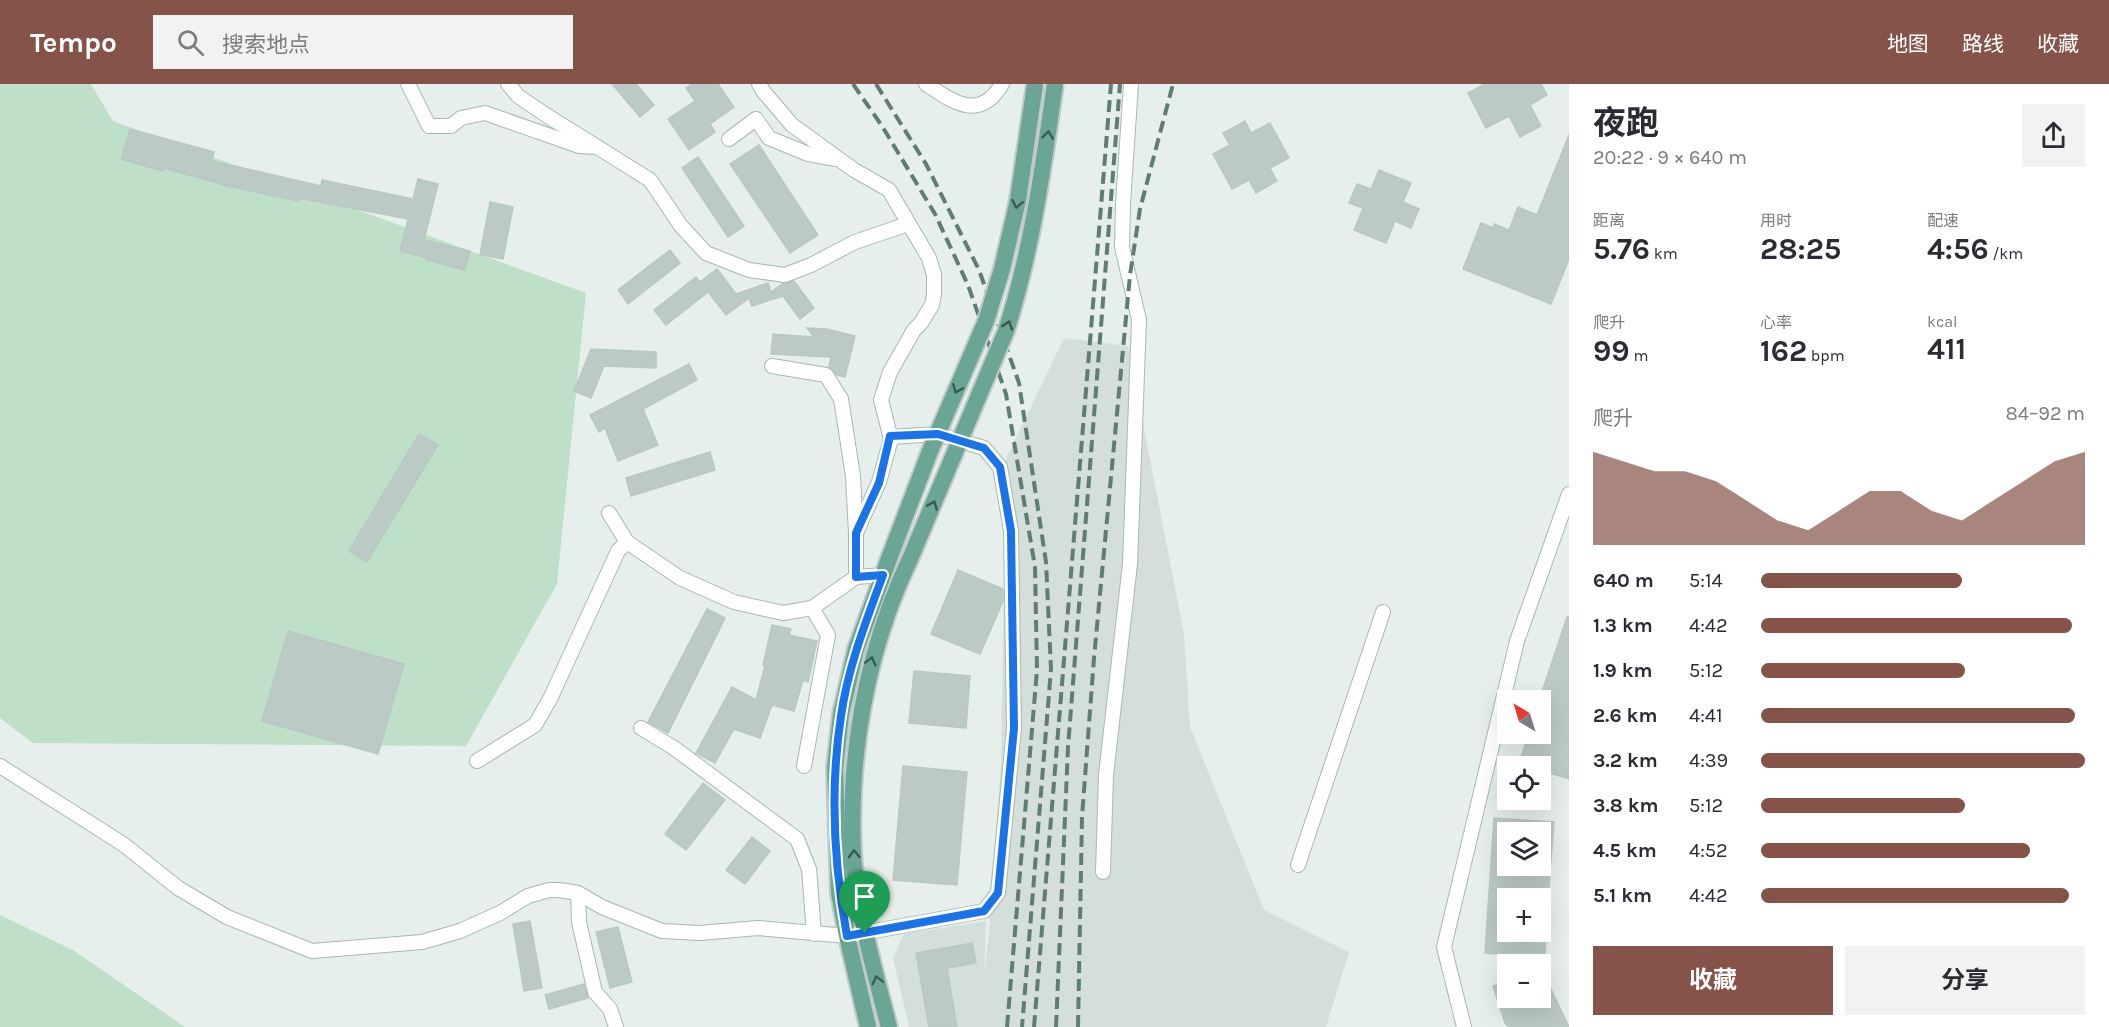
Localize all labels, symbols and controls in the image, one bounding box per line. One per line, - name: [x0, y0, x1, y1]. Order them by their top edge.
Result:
- search box: [153, 15, 573, 69]
- text: Tempo: [30, 26, 117, 59]
- icon: search: [174, 26, 207, 59]
- text: 搜索地点: [222, 32, 310, 58]
- text: 地图: [1887, 32, 1929, 56]
- text: 路线: [1962, 32, 2004, 56]
- text: 收藏: [2037, 32, 2079, 56]
- text: 夜跑: [1593, 104, 1659, 142]
- button: share: [2022, 104, 2085, 167]
- one-way arrow: [1041, 130, 1053, 139]
- text: 20:22 · 9 × 640 m: [1593, 146, 1747, 169]
- one-way arrow: [1011, 199, 1024, 209]
- text: 距离: [1593, 211, 1625, 230]
- text: 用时: [1760, 211, 1792, 230]
- text: 配速: [1927, 211, 1959, 230]
- text: 5.76: [1593, 231, 1650, 267]
- text: 28:25: [1760, 231, 1841, 267]
- text: 4:56: [1927, 231, 1989, 267]
- text: km: [1650, 244, 1678, 263]
- text: /km: [1989, 244, 2023, 263]
- text: kcal: [1927, 312, 1958, 331]
- text: 爬升: [1593, 313, 1625, 332]
- text: 心率: [1760, 313, 1792, 332]
- one-way arrow: [1000, 320, 1013, 331]
- text: 411: [1927, 331, 1966, 367]
- text: 99: [1593, 333, 1630, 369]
- text: 162: [1760, 333, 1807, 369]
- text: m: [1630, 346, 1648, 365]
- text: bpm: [1807, 346, 1845, 365]
- one-way arrow: [952, 383, 964, 394]
- text: 84–92 m: [2005, 402, 2085, 425]
- text: 爬升: [1593, 407, 1633, 430]
- one-way arrow: [926, 500, 938, 511]
- text: 640 m: [1593, 569, 1654, 592]
- text: 5:14: [1689, 569, 1723, 592]
- text: 1.3 km: [1593, 614, 1653, 637]
- text: 4:42: [1689, 614, 1728, 637]
- one-way arrow: [864, 656, 877, 666]
- text: 1.9 km: [1593, 659, 1653, 682]
- text: 5:12: [1689, 659, 1723, 682]
- north arrow: [1497, 690, 1551, 744]
- map controls: [1497, 690, 1551, 1008]
- text: 2.6 km: [1593, 704, 1657, 727]
- text: 4:41: [1689, 704, 1723, 727]
- text: 3.2 km: [1593, 749, 1658, 772]
- text: 4:39: [1689, 749, 1728, 772]
- button: locate: [1497, 756, 1551, 810]
- text: 3.8 km: [1593, 794, 1659, 817]
- text: 5:12: [1689, 794, 1723, 817]
- button: layers: [1497, 822, 1551, 876]
- text: 4.5 km: [1593, 839, 1657, 862]
- text: 4:52: [1689, 839, 1728, 862]
- one-way arrow: [847, 850, 860, 859]
- pin: [839, 871, 890, 933]
- icon: arrive: [848, 880, 881, 913]
- text: 5.1 km: [1593, 884, 1652, 907]
- text: 4:42: [1689, 884, 1728, 907]
- button: +: [1497, 888, 1551, 942]
- button: 收藏: [1593, 946, 1833, 1015]
- button: 分享: [1845, 946, 2085, 1015]
- button: −: [1497, 954, 1551, 1008]
- one-way arrow: [872, 975, 885, 985]

